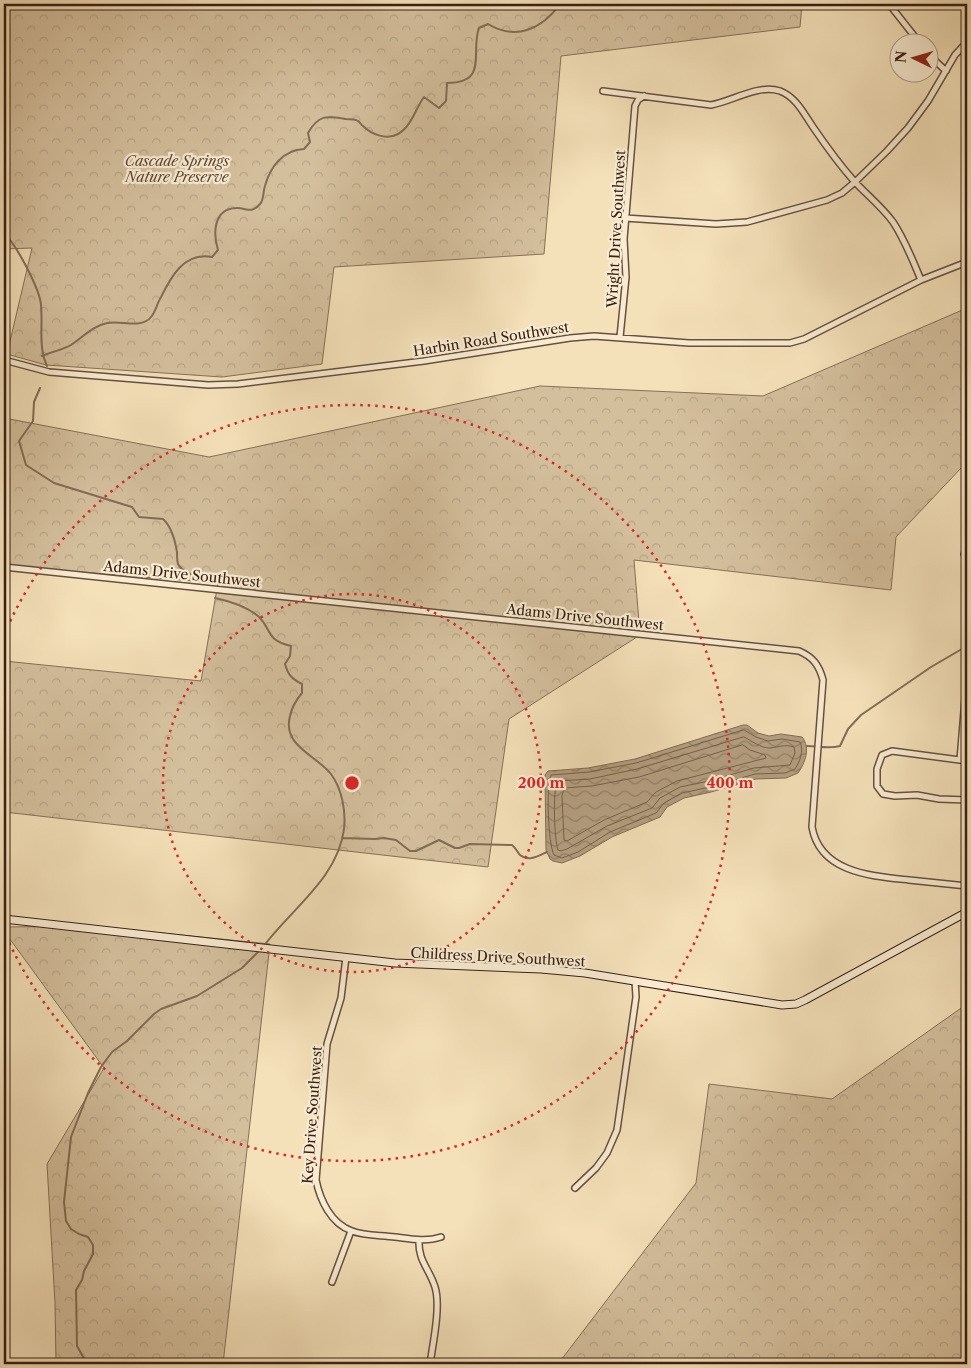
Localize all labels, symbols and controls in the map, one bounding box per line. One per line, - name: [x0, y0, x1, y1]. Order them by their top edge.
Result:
- north arrow: [888, 32, 938, 82]
- text: N: [892, 50, 911, 64]
- street label: Wright Drive Southwest: [603, 149, 629, 310]
- park label: Cascade Springs Nature Preserve: [124, 152, 230, 186]
- street label: Harbin Road Southwest: [412, 318, 570, 360]
- street label: Adams Drive Southwest: [101, 557, 262, 591]
- street label: Adams Drive Southwest: [504, 600, 665, 634]
- text: 200 m: [518, 773, 564, 792]
- text: 400 m: [707, 773, 753, 792]
- centre of rings: [343, 774, 361, 792]
- street label: Childress Drive Southwest: [410, 943, 586, 971]
- street label: Key Drive Southwest: [298, 1045, 326, 1185]

